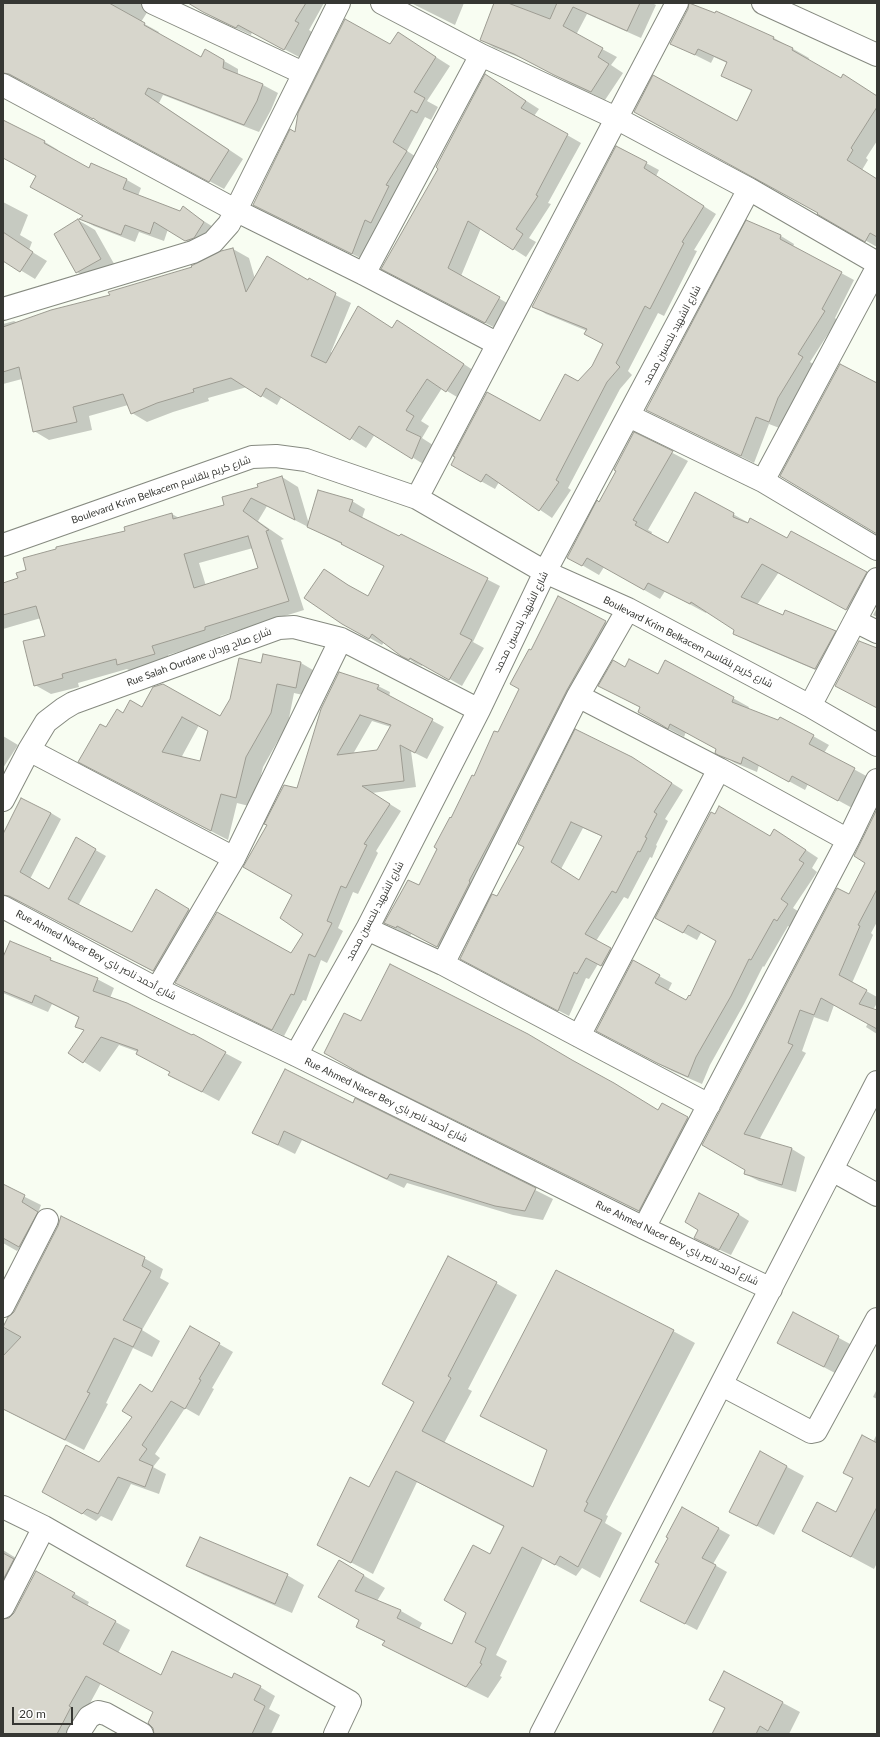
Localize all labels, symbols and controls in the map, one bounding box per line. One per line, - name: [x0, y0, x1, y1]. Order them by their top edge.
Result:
- street label: شارع الشهيد بلحسين محمد: [641, 283, 703, 387]
- street label: Boulevard Krim Belkacem شارع كريم بلقاسم: [70, 454, 252, 526]
- street label: شارع الشهيد بلحسين محمد: [491, 570, 551, 674]
- street label: Boulevard Krim Belkacem شارع كريم بلقاسم: [601, 594, 775, 690]
- street label: Rue Salah Ourdane شارع صالح وردان: [125, 625, 273, 689]
- street label: شارع الشهيد بلحسين محمد: [344, 859, 406, 963]
- street label: Rue Ahmed Nacer Bey شارع أحمد ناصر باي: [14, 907, 178, 1003]
- street label: Rue Ahmed Nacer Bey شارع أحمد ناصر باي: [303, 1055, 469, 1145]
- street label: Rue Ahmed Nacer Bey شارع أحمد ناصر باي: [594, 1198, 760, 1288]
- scale bar: [14, 1699, 75, 1725]
- text: 20 m: [19, 1706, 46, 1721]

